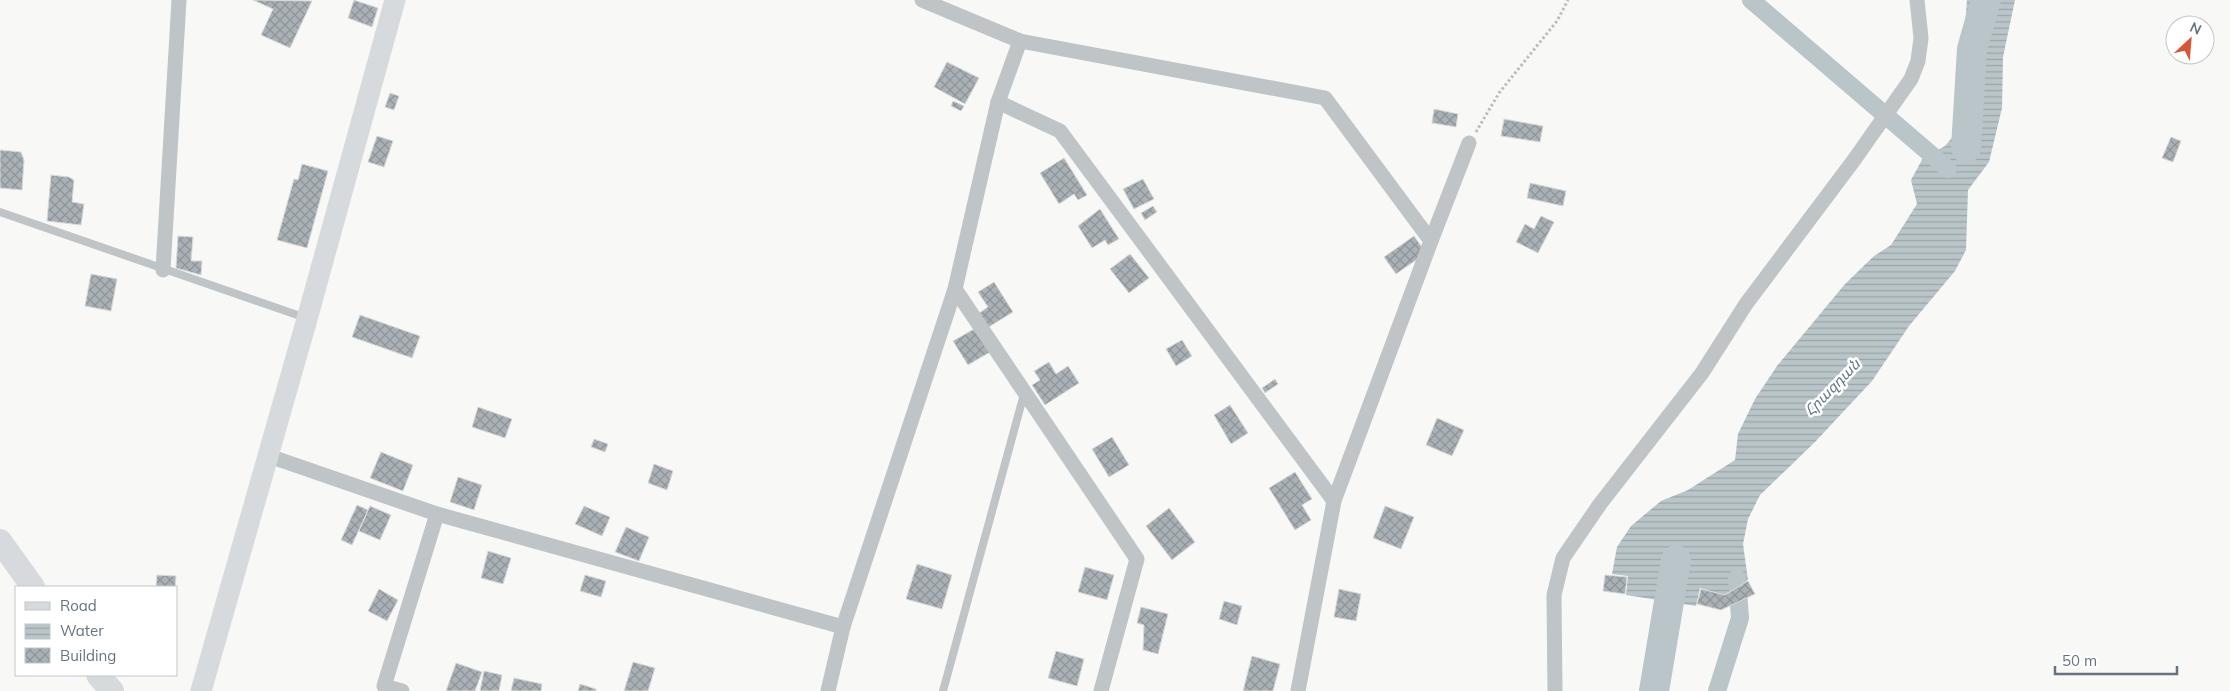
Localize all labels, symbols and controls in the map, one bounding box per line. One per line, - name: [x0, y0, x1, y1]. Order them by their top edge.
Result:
- north arrow: [2165, 15, 2215, 65]
- text: N: [2187, 18, 2204, 39]
- water label: Հրազդան: [1800, 354, 1864, 419]
- legend: [15, 586, 178, 676]
- text: Road: [60, 596, 97, 615]
- text: Water: [60, 621, 104, 640]
- scale bar: [2055, 644, 2178, 676]
- text: Building: [60, 646, 116, 665]
- text: 50 m: [2062, 651, 2097, 670]

